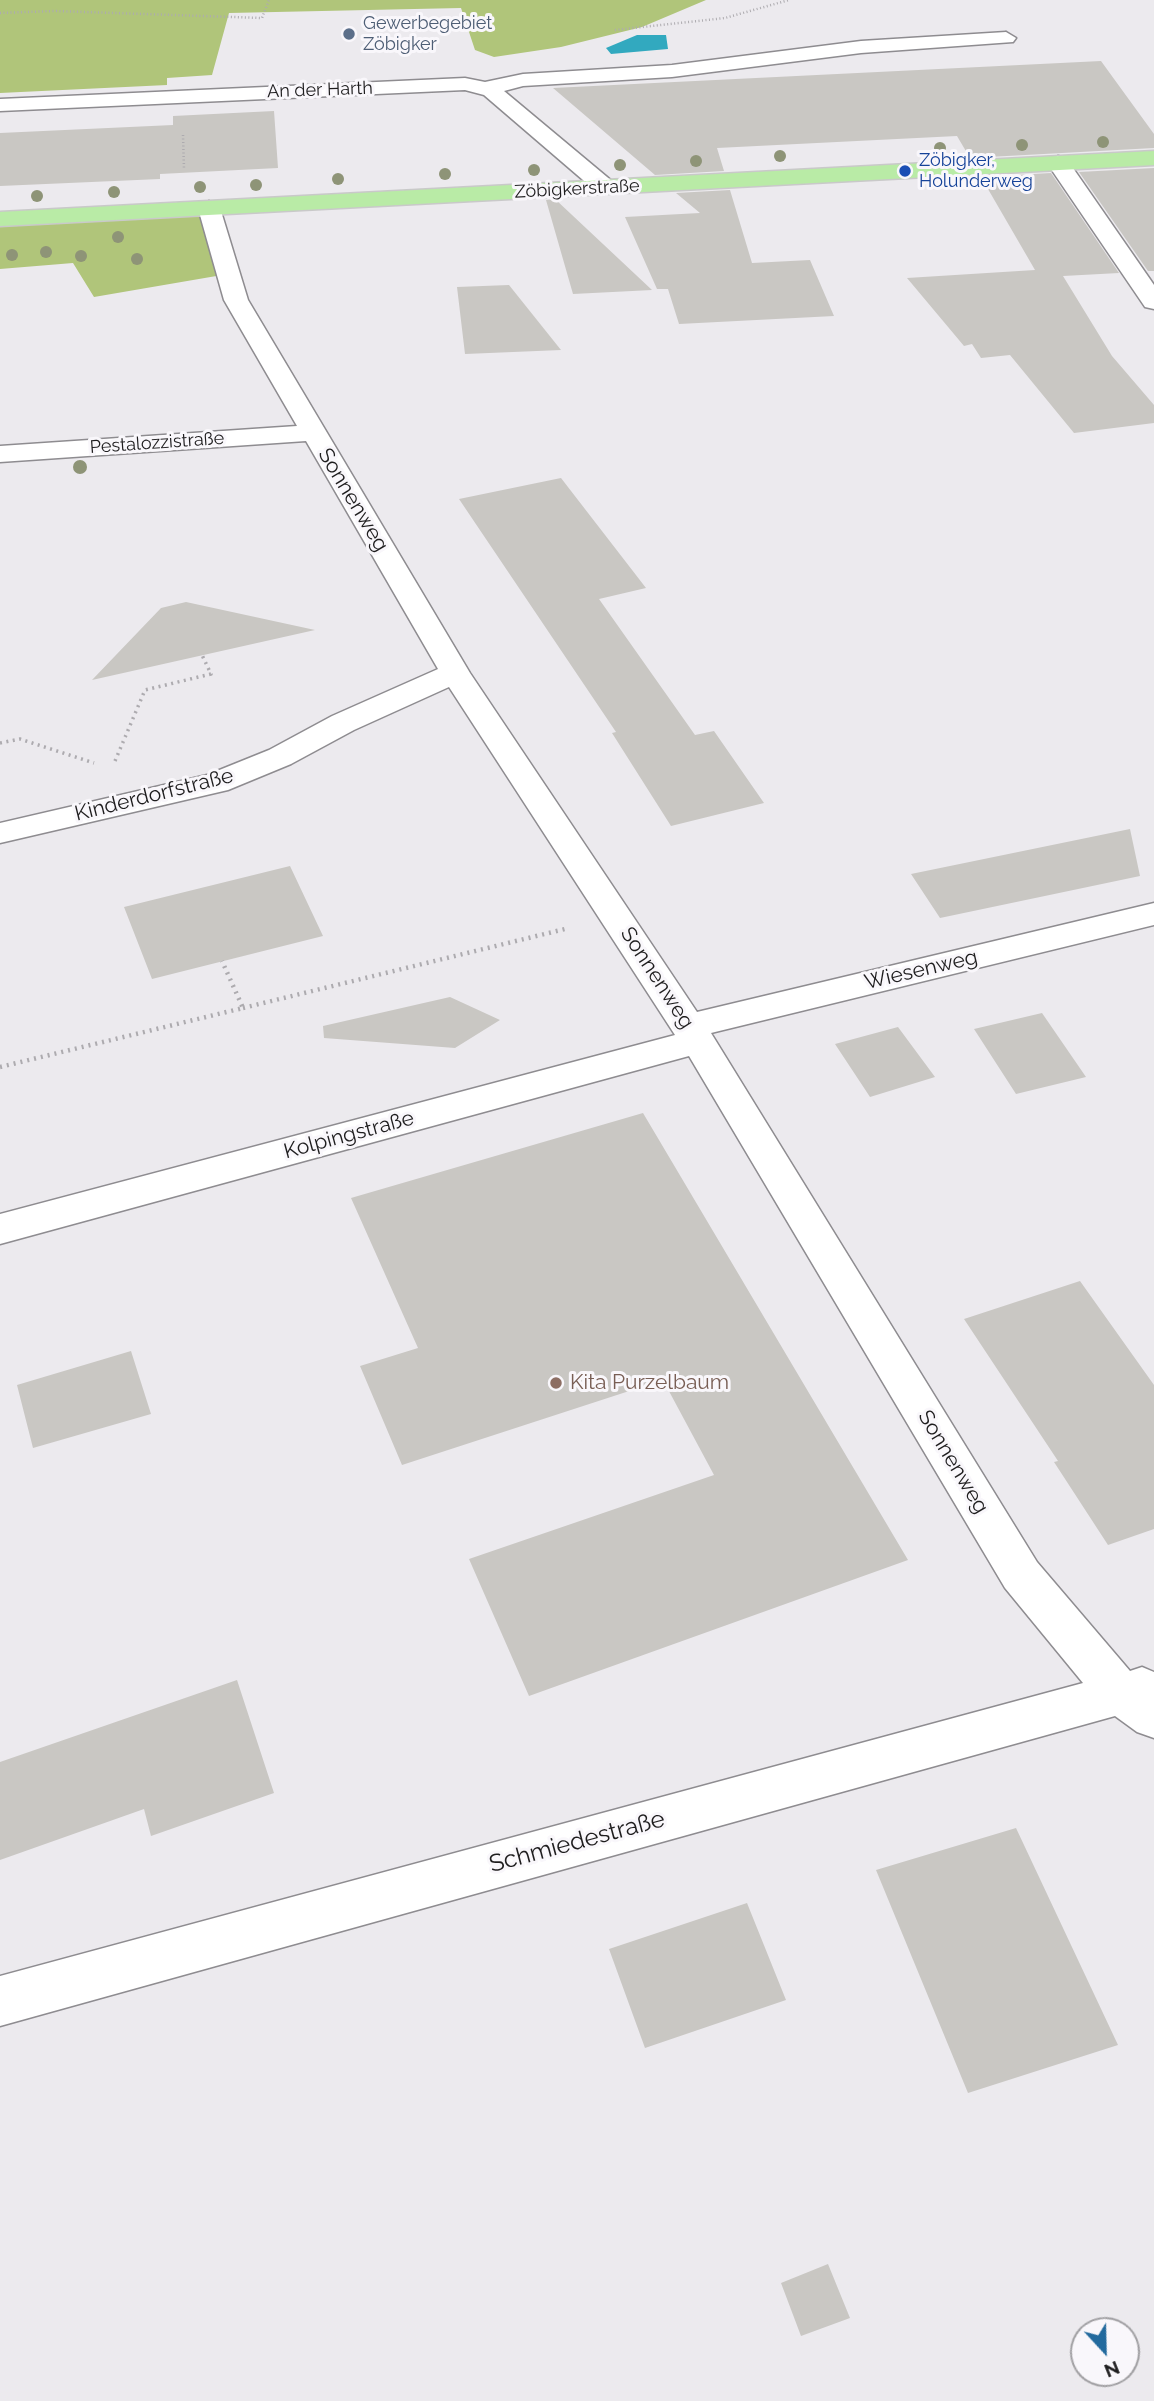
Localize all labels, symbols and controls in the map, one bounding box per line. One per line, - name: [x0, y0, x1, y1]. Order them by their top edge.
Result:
- place label: Gewerbegebiet Zöbigker: [363, 13, 492, 56]
- marker: Gewerbegebiet Zöbigker: [341, 26, 357, 42]
- street label: An der Harth: [267, 77, 373, 103]
- place label: Zöbigker, Holunderweg: [919, 150, 1033, 192]
- marker: Zöbigker, Holunderweg: [897, 163, 913, 179]
- street label: Zöbigkerstraße: [514, 175, 640, 203]
- street label: Pestalozzistraße: [89, 428, 225, 458]
- street label: Sonnenweg: [312, 444, 394, 556]
- street label: Kinderdorfstraße: [72, 763, 236, 827]
- street label: Sonnenweg: [615, 922, 699, 1034]
- street label: Wiesenweg: [862, 945, 980, 995]
- street label: Kolpingstraße: [281, 1106, 417, 1164]
- place label: Kita Purzelbaum: [570, 1370, 729, 1396]
- marker: Kita Purzelbaum: [548, 1375, 564, 1391]
- street label: Sonnenweg: [912, 1406, 994, 1518]
- street label: Schmiedestraße: [486, 1805, 668, 1879]
- north arrow: [1070, 2317, 1140, 2387]
- text: N: [1101, 2357, 1123, 2383]

